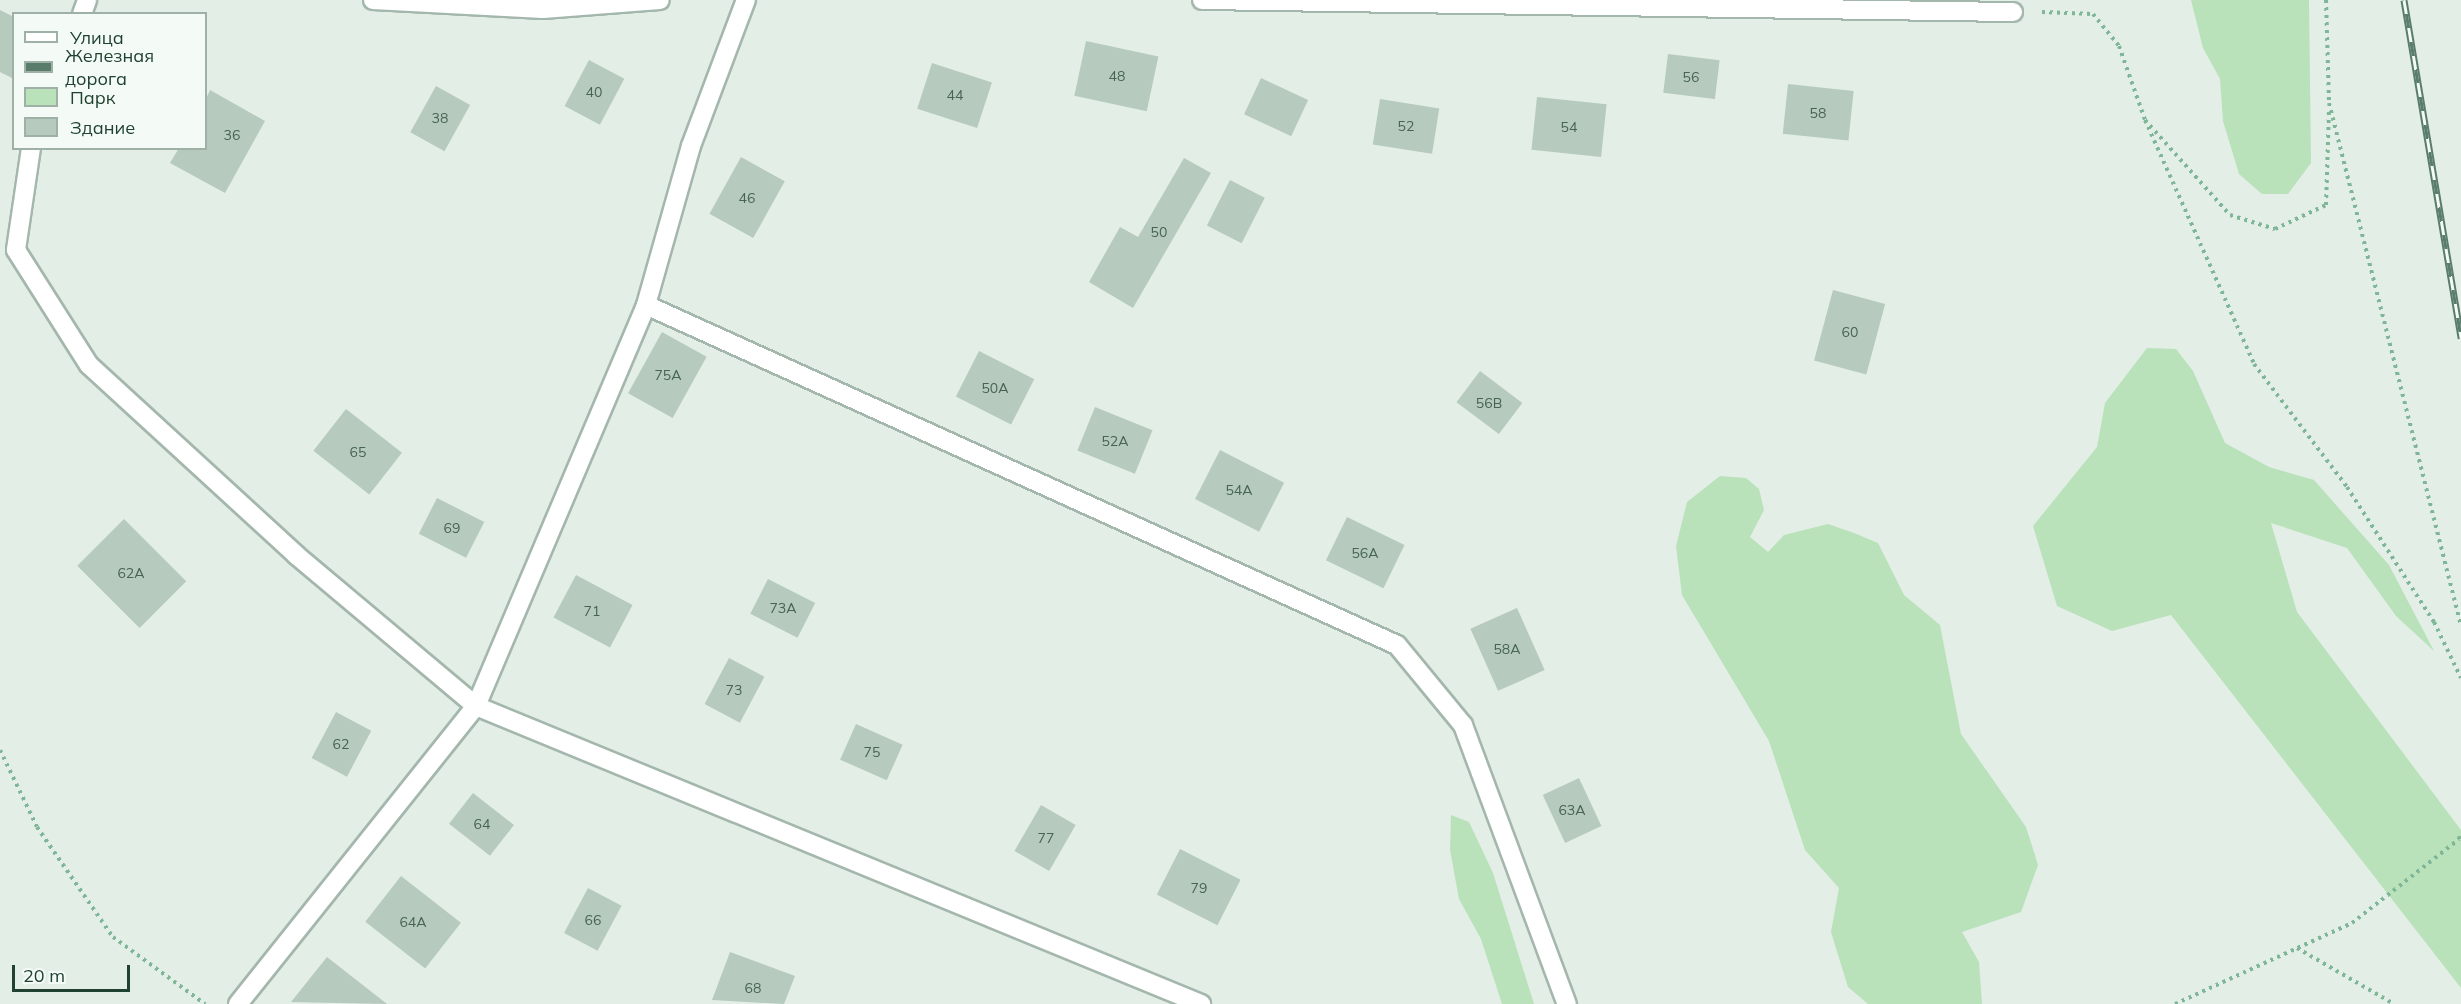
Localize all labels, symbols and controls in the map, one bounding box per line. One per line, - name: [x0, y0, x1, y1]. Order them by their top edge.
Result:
- legend: [12, 12, 207, 150]
- text: Улица: [70, 26, 124, 49]
- text: Железная дорога: [65, 44, 154, 90]
- house number: 48: [1109, 68, 1125, 84]
- house number: 56: [1683, 69, 1699, 85]
- house number: 40: [586, 84, 602, 100]
- text: Парк: [70, 86, 115, 109]
- house number: 44: [947, 87, 963, 103]
- house number: 58: [1810, 105, 1826, 121]
- house number: 38: [432, 110, 448, 126]
- text: Здание: [70, 116, 135, 139]
- house number: 52: [1398, 118, 1414, 134]
- house number: 54: [1561, 119, 1577, 135]
- house number: 36: [224, 127, 240, 143]
- house number: 46: [739, 190, 755, 206]
- house number: 50: [1151, 224, 1167, 240]
- house number: 60: [1842, 324, 1858, 340]
- house number: 75А: [654, 367, 682, 383]
- house number: 50А: [981, 380, 1009, 396]
- house number: 56В: [1476, 395, 1502, 411]
- house number: 52А: [1101, 433, 1129, 449]
- house number: 65: [350, 444, 366, 460]
- house number: 54А: [1225, 482, 1253, 498]
- house number: 69: [444, 520, 460, 536]
- house number: 56А: [1351, 545, 1379, 561]
- house number: 62А: [117, 565, 145, 581]
- house number: 73А: [769, 600, 797, 616]
- house number: 71: [584, 603, 600, 619]
- house number: 58А: [1493, 641, 1521, 657]
- house number: 73: [726, 682, 742, 698]
- house number: 62: [333, 736, 349, 752]
- house number: 75: [864, 744, 880, 760]
- house number: 63А: [1558, 802, 1586, 818]
- house number: 64: [474, 816, 490, 832]
- house number: 77: [1038, 830, 1054, 846]
- house number: 79: [1191, 880, 1207, 896]
- house number: 66: [585, 912, 601, 928]
- house number: 64А: [399, 914, 427, 930]
- scale bar: [15, 953, 134, 991]
- text: 20 m: [23, 964, 65, 987]
- house number: 68: [745, 980, 761, 996]

